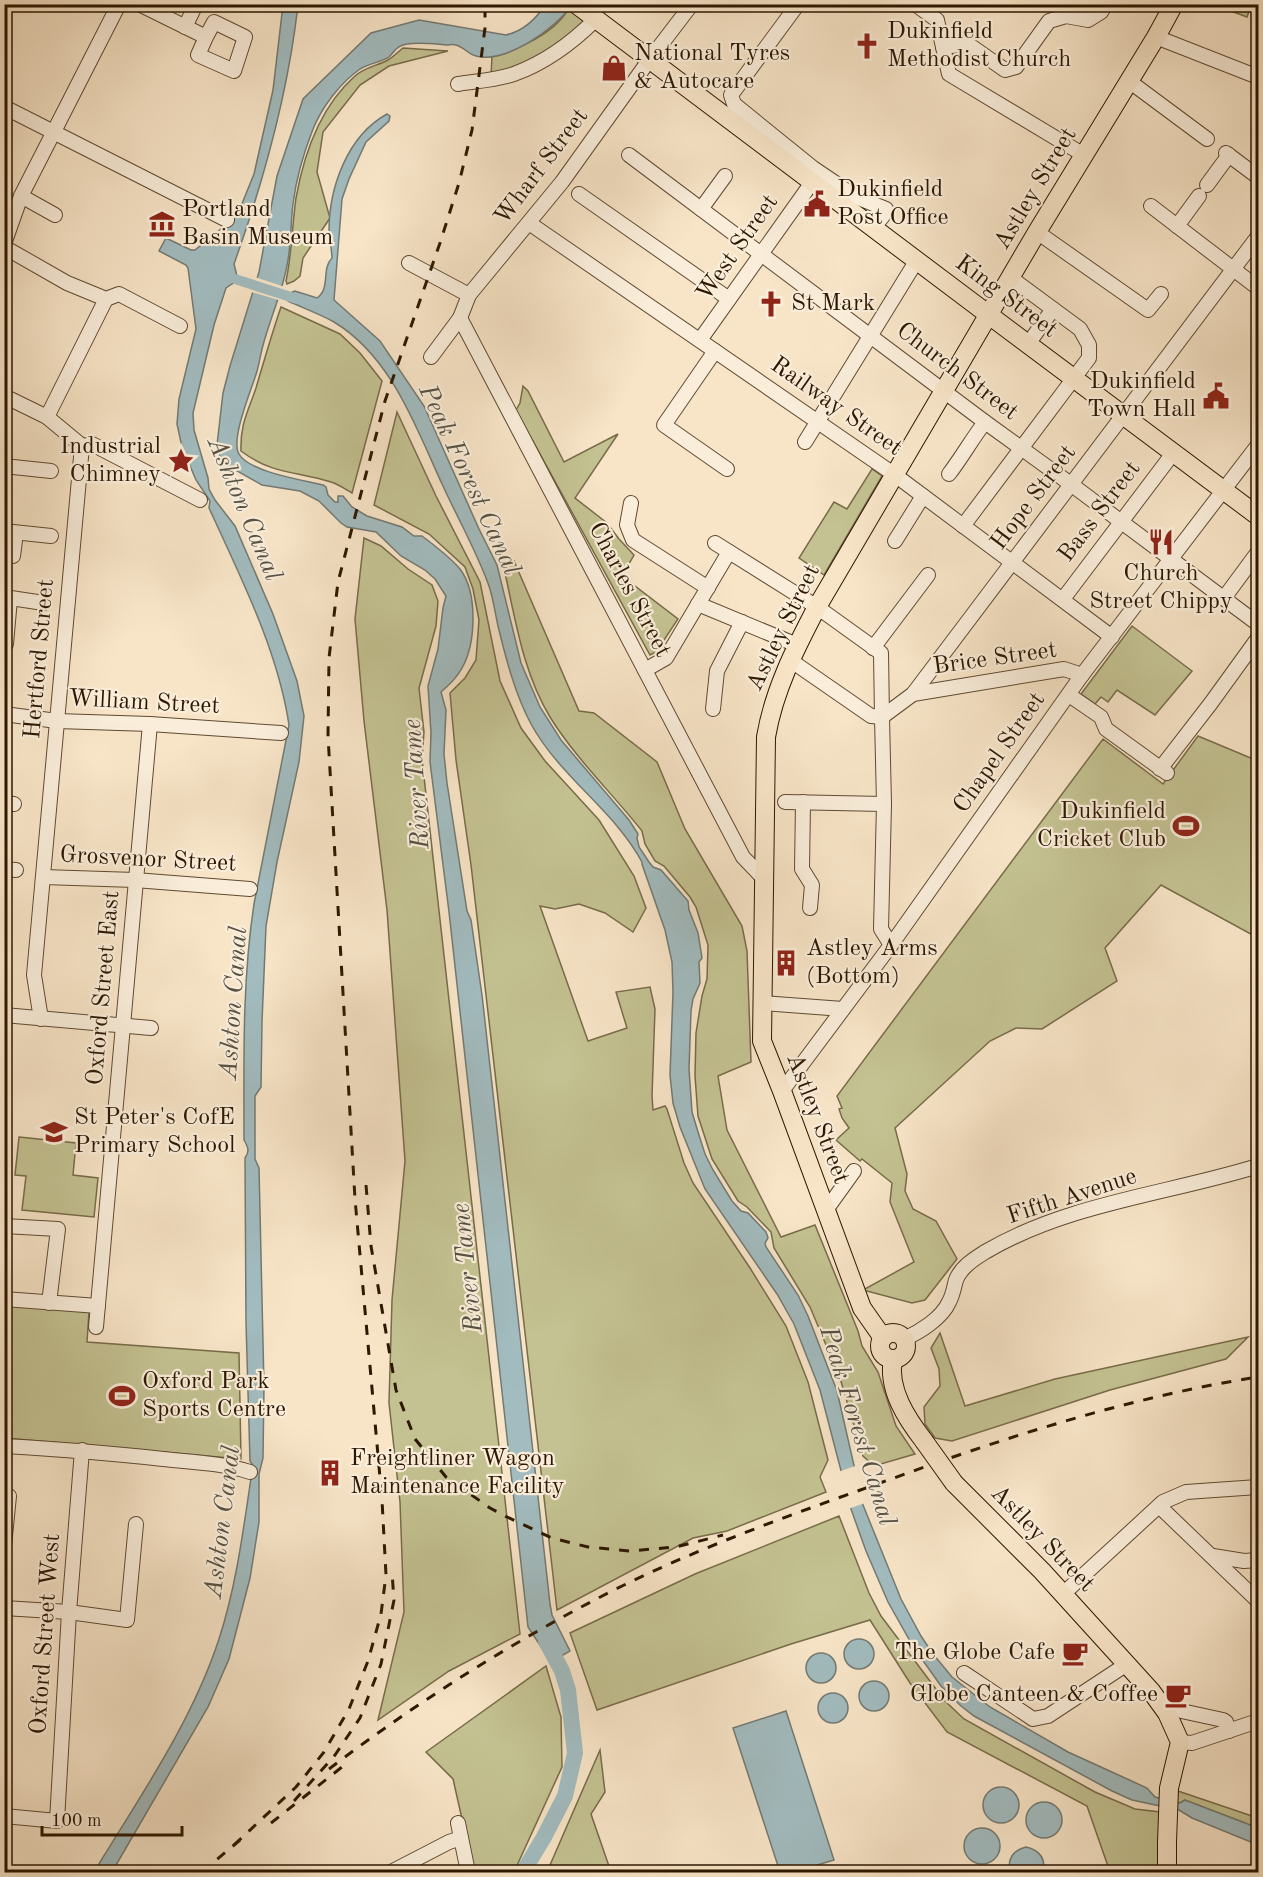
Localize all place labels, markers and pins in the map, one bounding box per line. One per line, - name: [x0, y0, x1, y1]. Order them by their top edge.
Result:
- place label: Dukinfield Methodist Church: [887, 20, 1071, 72]
- church icon: Dukinfield Methodist Church: [852, 31, 882, 61]
- place label: National Tyres & Autocare: [634, 42, 790, 94]
- shop icon: National Tyres & Autocare: [599, 53, 629, 83]
- place label: Dukinfield Post Office: [837, 178, 948, 230]
- public building icon: Dukinfield Post Office: [802, 189, 832, 219]
- place label: Portland Basin Museum: [182, 198, 333, 250]
- museum icon: Portland Basin Museum: [147, 209, 177, 239]
- church icon: St Mark: [756, 289, 786, 319]
- place label: St Mark: [791, 292, 875, 316]
- place label: Dukinfield Town Hall: [1087, 370, 1196, 422]
- public building icon: Dukinfield Town Hall: [1201, 381, 1231, 411]
- place label: Industrial Chimney: [60, 435, 161, 487]
- place icon: Industrial Chimney: [166, 446, 196, 476]
- restaurant icon: Church Street Chippy: [1146, 527, 1176, 557]
- place label: Church Street Chippy: [1089, 562, 1233, 614]
- place label: Dukinfield Cricket Club: [1037, 800, 1166, 852]
- sports icon: Dukinfield Cricket Club: [1171, 811, 1201, 841]
- place label: Astley Arms (Bottom): [806, 937, 938, 989]
- building icon: Astley Arms (Bottom): [771, 948, 801, 978]
- place label: St Peter's CofE Primary School: [74, 1106, 236, 1158]
- school or university icon: St Peter's CofE Primary School: [39, 1117, 69, 1147]
- place label: Oxford Park Sports Centre: [142, 1370, 286, 1422]
- sports icon: Oxford Park Sports Centre: [107, 1381, 137, 1411]
- place label: Freightliner Wagon Maintenance Facility: [350, 1447, 565, 1499]
- building icon: Freightliner Wagon Maintenance Facility: [315, 1458, 345, 1488]
- cafe icon: The Globe Cafe: [1060, 1638, 1090, 1668]
- place label: The Globe Cafe: [894, 1641, 1055, 1665]
- cafe icon: Globe Canteen & Coffee: [1163, 1680, 1193, 1710]
- place label: Globe Canteen & Coffee: [910, 1683, 1158, 1707]

